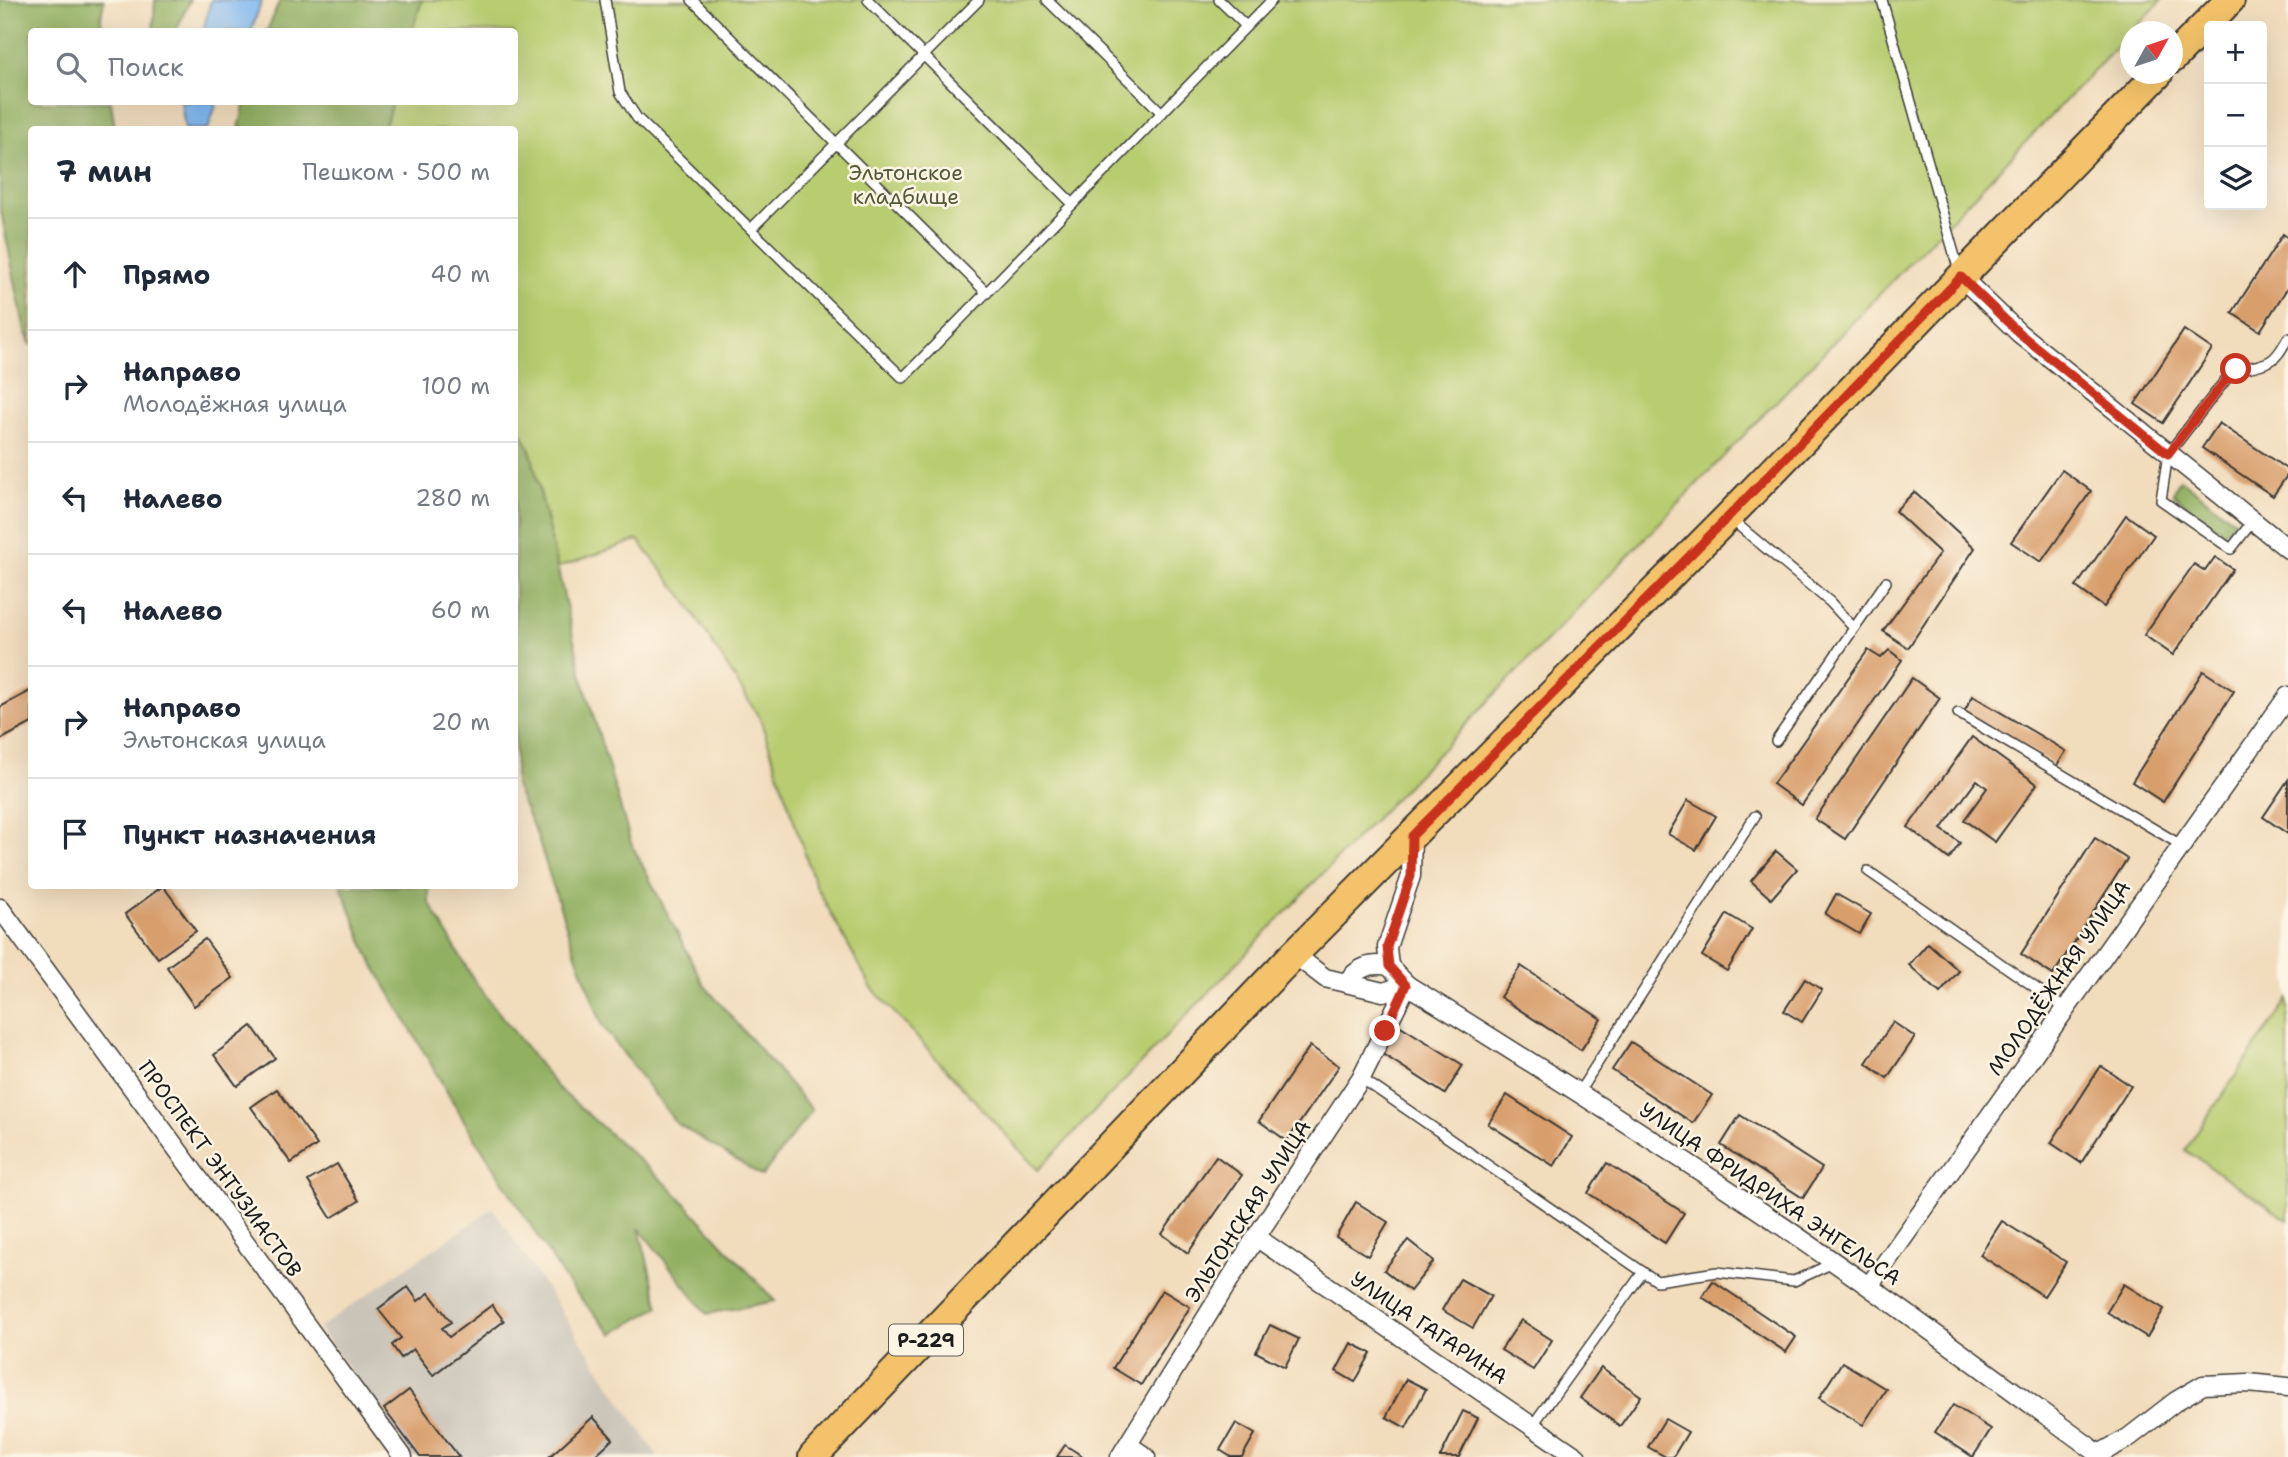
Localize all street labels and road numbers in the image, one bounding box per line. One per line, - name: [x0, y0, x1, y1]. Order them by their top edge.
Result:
- street label: МОЛОДЁЖНАЯ УЛИЦА: [1981, 875, 2137, 1081]
- street label: ПРОСПЕКТ ЭНТУЗИАСТОВ: [132, 1055, 308, 1283]
- street label: УЛИЦА ФРИДРИХА ЭНГЕЛЬСА: [1634, 1096, 1906, 1292]
- street label: ЭЛЬТОНСКАЯ УЛИЦА: [1179, 1115, 1317, 1307]
- street label: УЛИЦА ГАГАРИНА: [1345, 1265, 1513, 1391]
- road number: Р-229: [889, 1324, 963, 1356]

